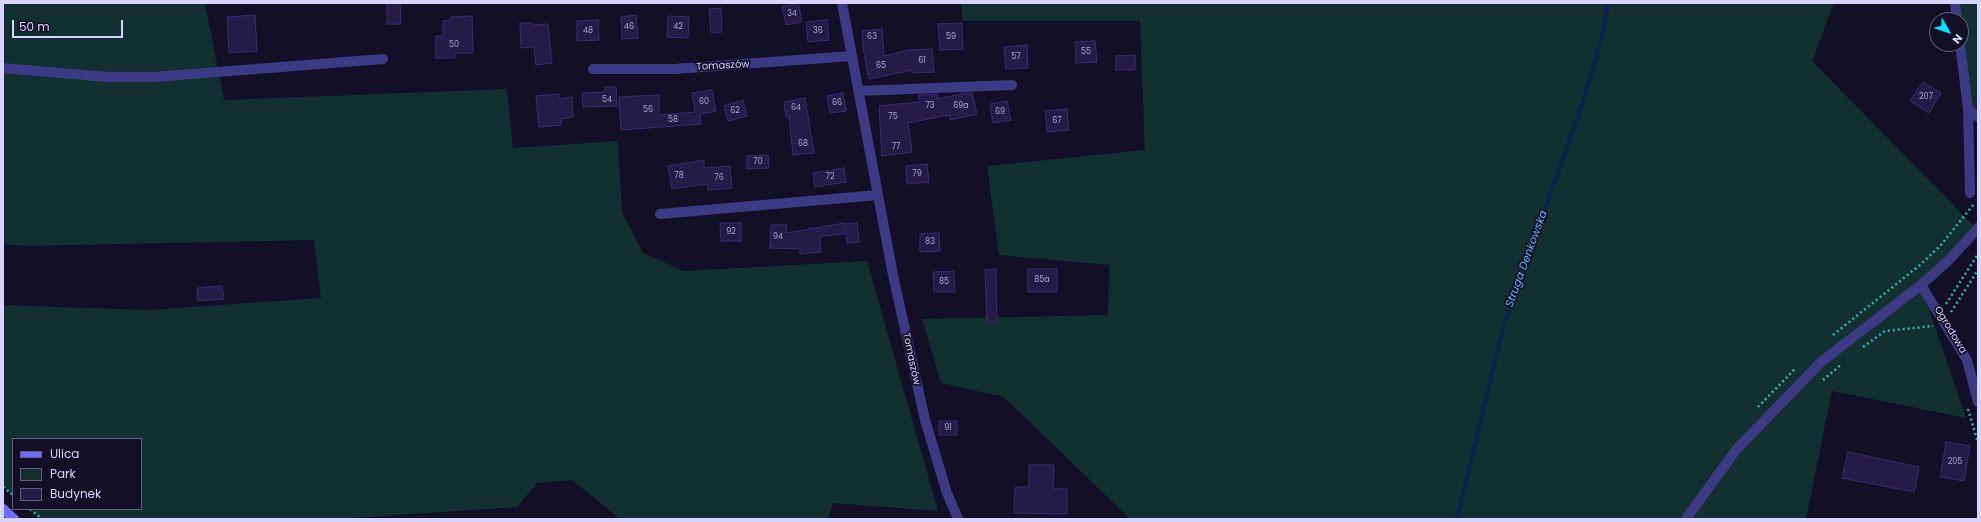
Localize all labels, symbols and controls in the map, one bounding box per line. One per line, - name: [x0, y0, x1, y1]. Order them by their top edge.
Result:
- house number: 34: [787, 9, 797, 19]
- scale bar: [14, 12, 125, 38]
- north arrow: [1929, 12, 1969, 52]
- text: 50 m: [19, 18, 50, 35]
- house number: 46: [624, 22, 634, 32]
- house number: 42: [673, 22, 683, 32]
- house number: 48: [583, 26, 593, 36]
- house number: 36: [813, 26, 823, 36]
- text: N: [1949, 31, 1966, 47]
- house number: 63: [867, 32, 877, 42]
- house number: 59: [946, 32, 956, 42]
- house number: 50: [449, 40, 459, 50]
- house number: 55: [1081, 47, 1091, 57]
- house number: 57: [1011, 52, 1021, 62]
- house number: 61: [918, 56, 926, 66]
- street label: Tomaszów: [696, 59, 750, 73]
- house number: 65: [876, 61, 886, 71]
- house number: 207: [1919, 92, 1933, 102]
- house number: 54: [602, 95, 612, 105]
- house number: 60: [699, 97, 709, 107]
- house number: 66: [832, 98, 842, 108]
- house number: 73: [925, 101, 935, 111]
- house number: 69a: [953, 101, 969, 111]
- house number: 64: [791, 103, 801, 113]
- house number: 56: [643, 105, 653, 115]
- house number: 62: [730, 106, 740, 116]
- house number: 69: [995, 107, 1005, 117]
- house number: 75: [888, 112, 898, 122]
- house number: 58: [668, 115, 678, 125]
- house number: 67: [1052, 116, 1062, 126]
- house number: 68: [798, 139, 808, 149]
- house number: 77: [892, 142, 900, 152]
- house number: 70: [753, 157, 763, 167]
- house number: 79: [912, 169, 922, 179]
- house number: 78: [674, 171, 684, 181]
- house number: 72: [826, 172, 834, 182]
- house number: 76: [714, 173, 724, 183]
- water label: Struga Denkowska: [1503, 209, 1551, 309]
- house number: 92: [726, 227, 736, 237]
- house number: 94: [773, 232, 783, 242]
- house number: 83: [925, 237, 935, 247]
- house number: 85a: [1034, 275, 1050, 285]
- house number: 85: [939, 277, 949, 287]
- street label: Ogrodowa: [1931, 304, 1969, 356]
- street label: Tomaszów: [900, 332, 922, 386]
- house number: 91: [944, 423, 952, 433]
- legend: [12, 438, 142, 510]
- text: Ulica: [50, 445, 79, 462]
- house number: 205: [1948, 457, 1962, 467]
- text: Park: [50, 465, 76, 482]
- text: Budynek: [50, 485, 101, 502]

